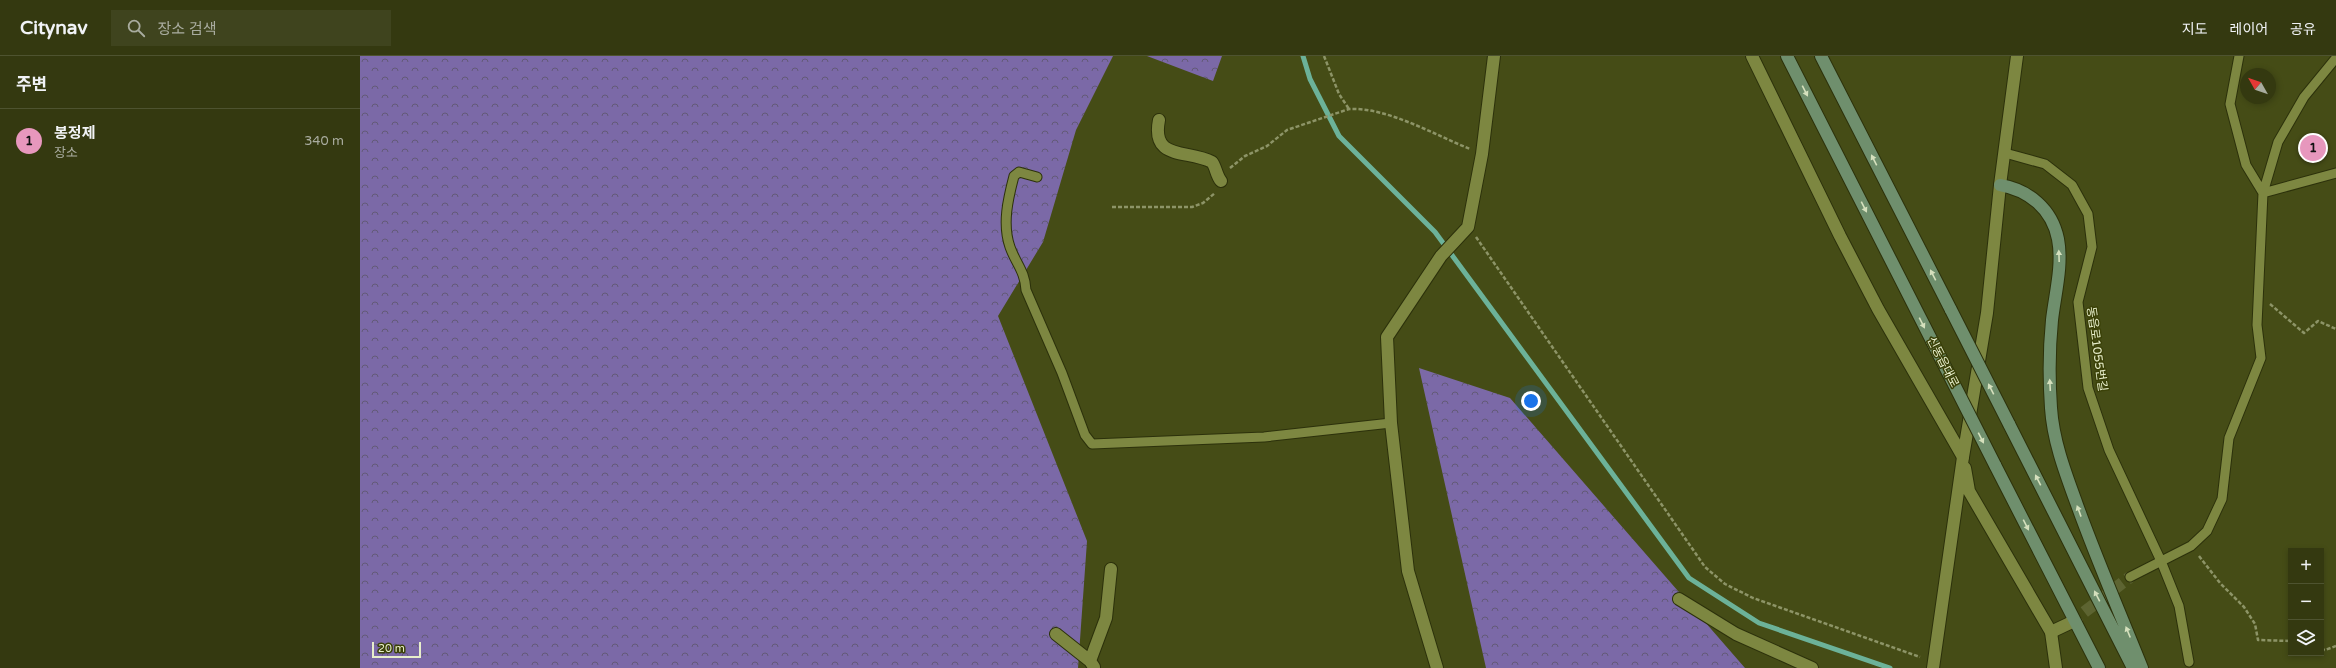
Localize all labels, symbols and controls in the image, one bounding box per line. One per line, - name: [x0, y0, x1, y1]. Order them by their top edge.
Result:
- search box: [111, 10, 391, 46]
- text: Citynav: [20, 17, 87, 39]
- icon: search: [125, 17, 147, 39]
- text: 장소 검색: [157, 20, 217, 38]
- text: 지도: [2182, 21, 2208, 38]
- text: 레이어: [2230, 21, 2268, 38]
- text: 공유: [2290, 21, 2316, 38]
- north arrow: [2240, 68, 2276, 104]
- text: 주변: [16, 74, 47, 95]
- one-way arrow: [1802, 85, 1808, 97]
- text: 봉정제: [54, 124, 95, 142]
- text: 1: [25, 133, 33, 149]
- text: 340 m: [304, 133, 344, 149]
- pin: 1: [2300, 133, 2326, 163]
- text: 장소: [54, 145, 78, 161]
- one-way arrow: [1871, 154, 1877, 165]
- one-way arrow: [1860, 201, 1867, 212]
- one-way arrow: [2055, 250, 2062, 262]
- one-way arrow: [1930, 270, 1937, 281]
- street label: 동읍로1055번길: [2084, 306, 2110, 392]
- one-way arrow: [1919, 317, 1925, 328]
- street label: 신동읍대로: [1924, 334, 1962, 390]
- one-way arrow: [2046, 379, 2053, 391]
- one-way arrow: [1988, 384, 1995, 395]
- your location: [1521, 391, 1541, 411]
- one-way arrow: [1978, 432, 1985, 444]
- one-way arrow: [2035, 474, 2041, 486]
- one-way arrow: [2076, 505, 2082, 517]
- one-way arrow: [2023, 519, 2029, 531]
- map controls: [2288, 548, 2324, 656]
- button: +: [2288, 548, 2324, 584]
- button: −: [2288, 584, 2324, 620]
- one-way arrow: [2094, 590, 2100, 602]
- button: layers: [2288, 620, 2324, 656]
- one-way arrow: [2124, 625, 2130, 637]
- scale bar: [372, 640, 421, 659]
- text: 20 m: [378, 642, 405, 655]

